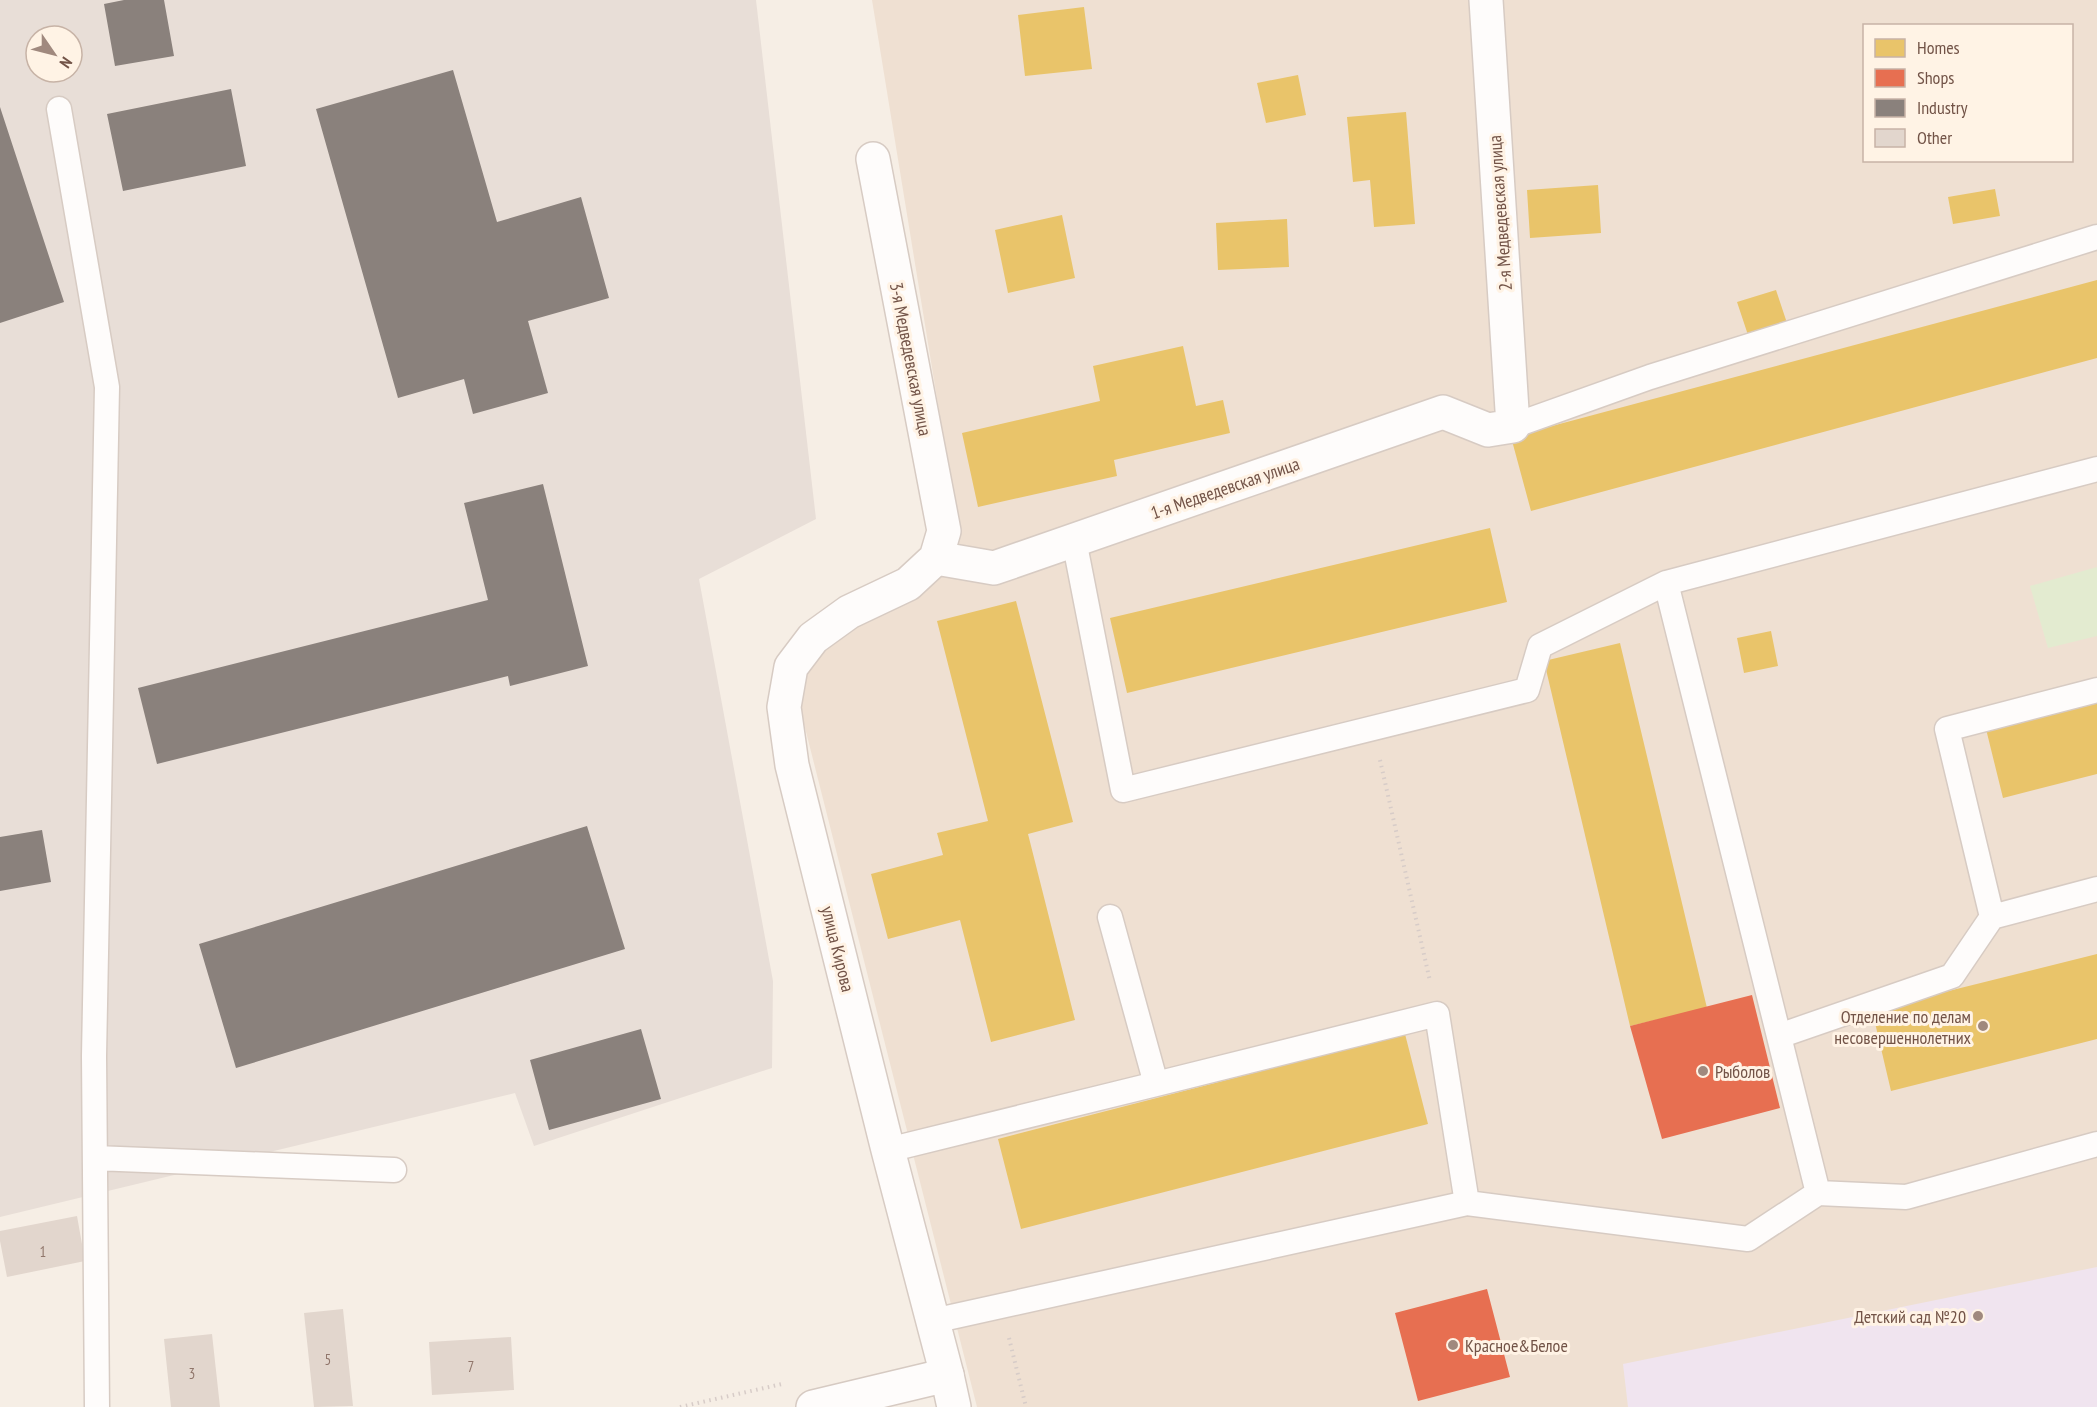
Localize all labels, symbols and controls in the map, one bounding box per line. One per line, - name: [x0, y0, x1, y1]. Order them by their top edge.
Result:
- north arrow: [24, 24, 84, 84]
- legend: [1863, 24, 2073, 162]
- text: Homes: [1917, 36, 1960, 59]
- text: N: [56, 53, 77, 72]
- text: Shops: [1917, 66, 1954, 89]
- text: Industry: [1917, 96, 1968, 119]
- text: Other: [1917, 126, 1952, 149]
- street label: 2-я Медведевская улица: [1483, 134, 1517, 292]
- street label: 3-я Медведевская улица: [885, 280, 937, 438]
- street label: 1-я Медведевская улица: [1148, 452, 1302, 524]
- street label: улица Кирова: [816, 904, 860, 994]
- place label: Отделение по делам несовершеннолетних: [1834, 1005, 1972, 1049]
- marker: Отделение по делам несовершеннолетних: [1976, 1019, 1990, 1033]
- place label: Рыболов: [1715, 1060, 1770, 1083]
- marker: Рыболов: [1696, 1064, 1710, 1078]
- house number: 1: [40, 1242, 46, 1261]
- place label: Детский сад №20: [1854, 1305, 1966, 1328]
- marker: Детский сад №20: [1971, 1309, 1985, 1323]
- place label: Красное&Белое: [1465, 1334, 1568, 1357]
- marker: Красное&Белое: [1446, 1338, 1460, 1352]
- house number: 5: [325, 1350, 331, 1369]
- house number: 7: [468, 1357, 474, 1376]
- house number: 3: [189, 1364, 195, 1383]

